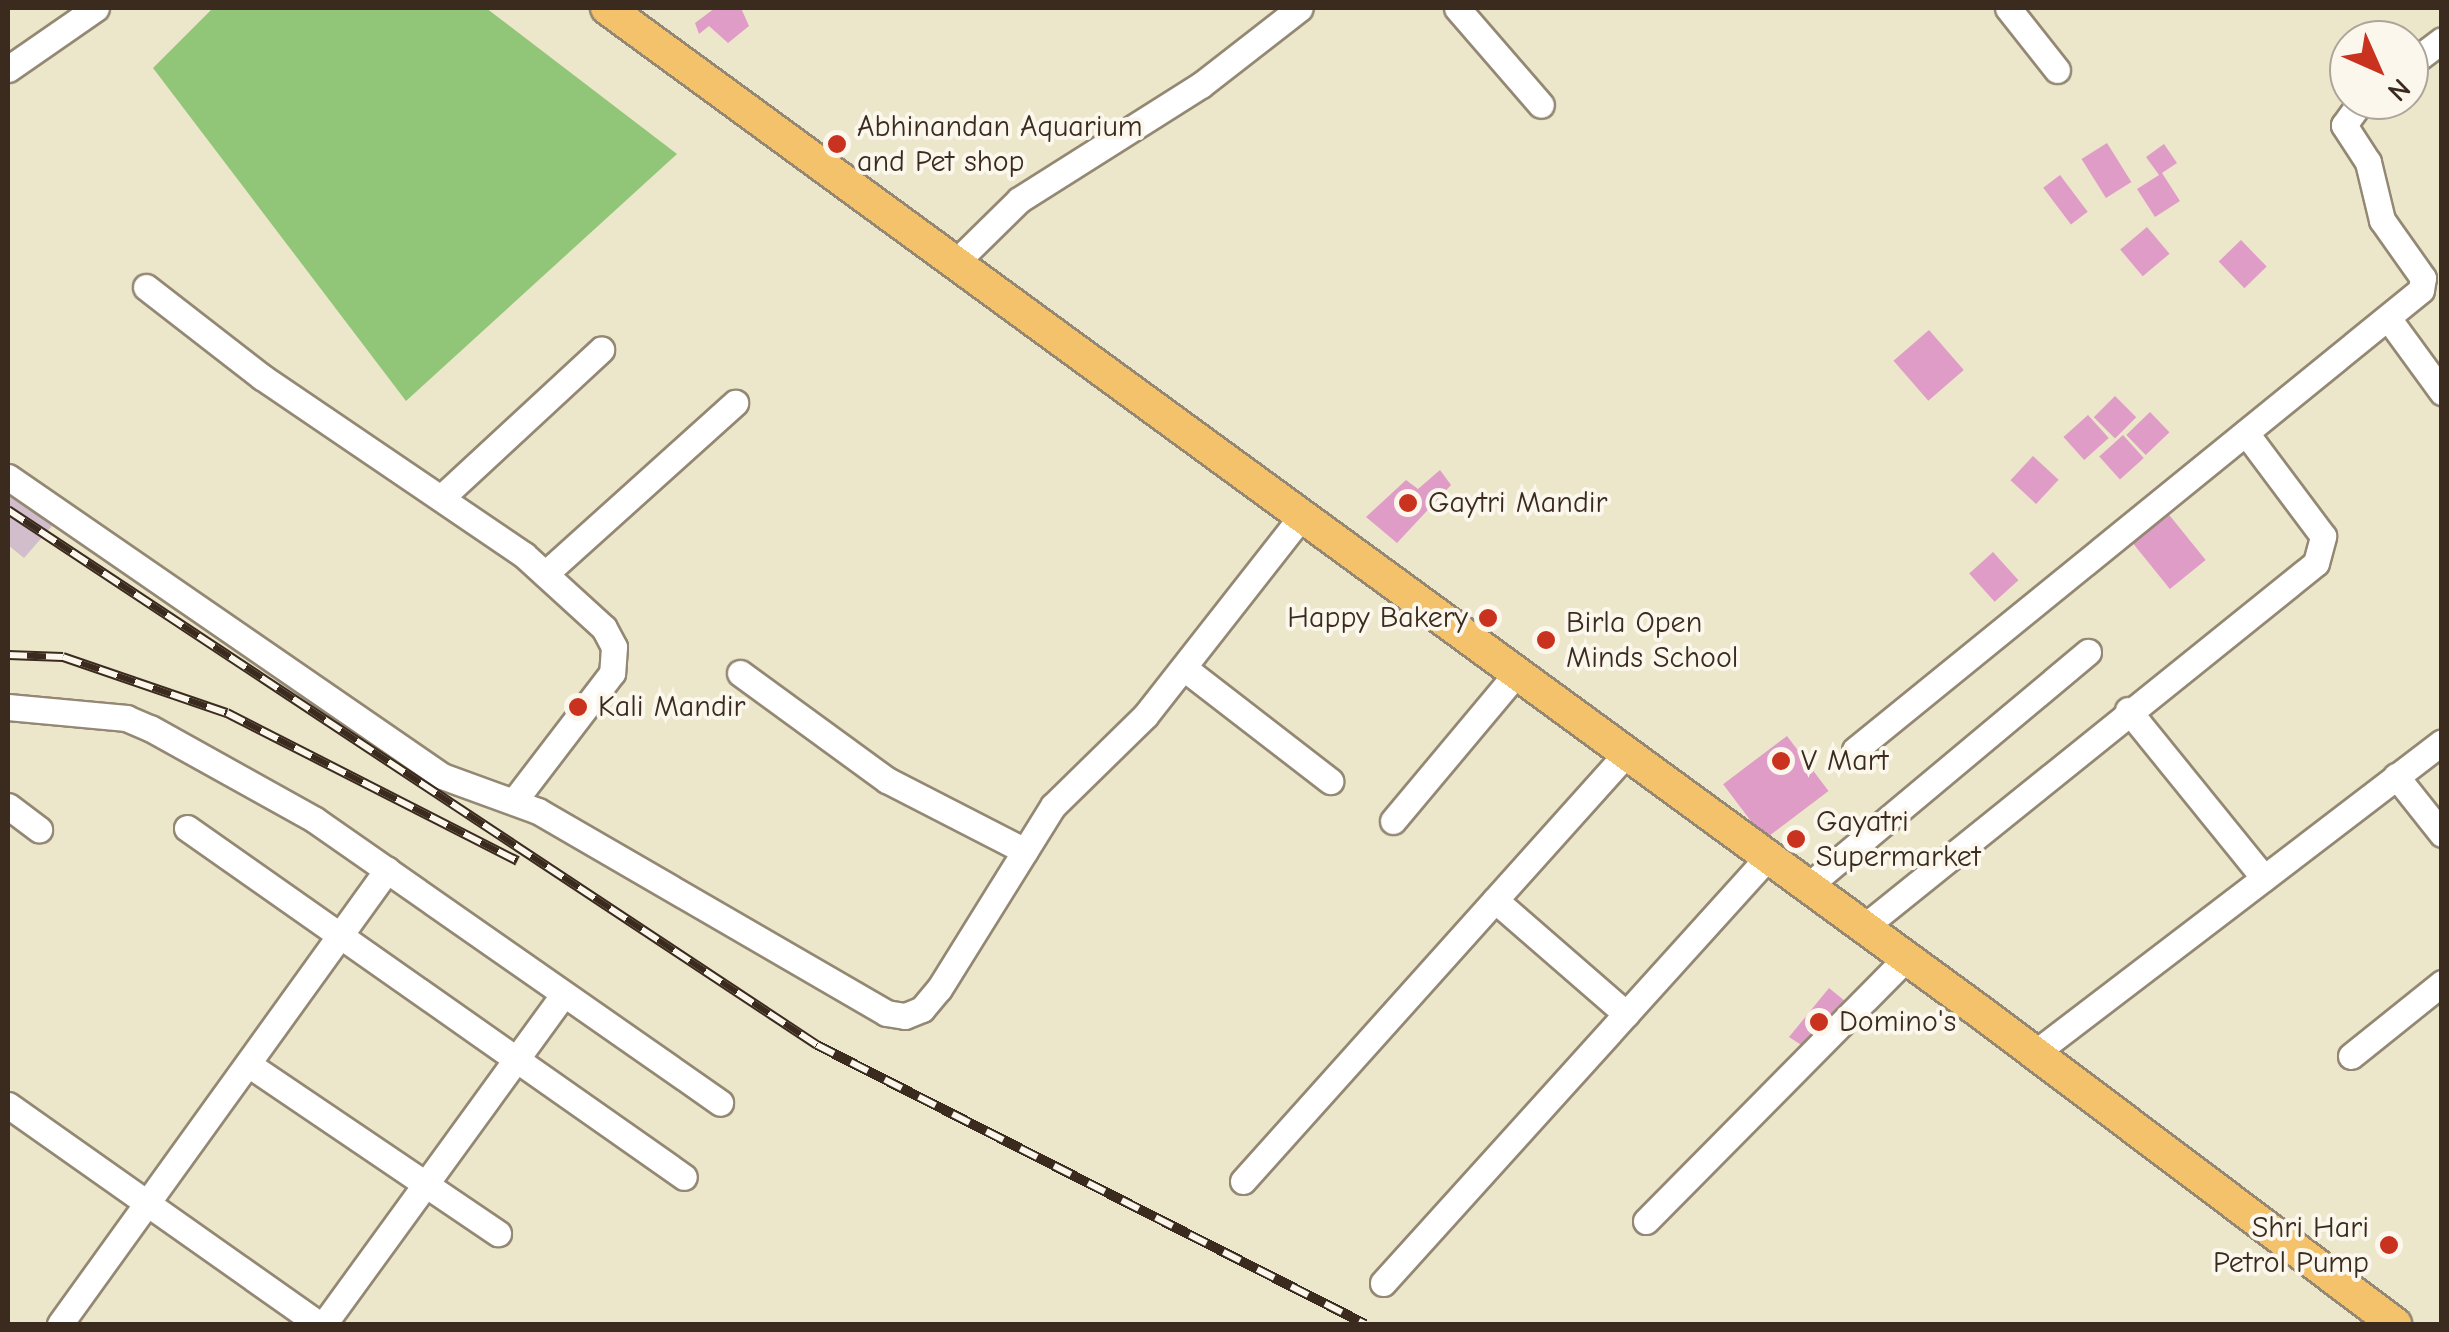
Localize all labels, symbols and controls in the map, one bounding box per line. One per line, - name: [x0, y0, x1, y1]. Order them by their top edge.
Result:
- north arrow: [2329, 20, 2429, 120]
- text: N: [2381, 72, 2417, 108]
- place label: Abhinandan Aquarium and Pet shop: [857, 109, 1143, 180]
- marker: Abhinandan Aquarium and Pet shop: [826, 133, 848, 155]
- place label: Gaytri Mandir: [1428, 485, 1608, 521]
- marker: Gaytri Mandir: [1397, 492, 1419, 514]
- place label: Happy Bakery: [1287, 600, 1468, 636]
- place label: Birla Open Minds School: [1566, 605, 1738, 676]
- marker: Happy Bakery: [1477, 607, 1499, 629]
- marker: Birla Open Minds School: [1535, 629, 1557, 651]
- place label: Kali Mandir: [598, 689, 746, 725]
- marker: Kali Mandir: [567, 696, 589, 718]
- place label: V Mart: [1801, 743, 1888, 779]
- marker: V Mart: [1770, 750, 1792, 772]
- place label: Gayatri Supermarket: [1816, 804, 1980, 874]
- marker: Gayatri Supermarket: [1785, 828, 1807, 850]
- place label: Domino's: [1839, 1004, 1956, 1040]
- marker: Domino's: [1808, 1011, 1830, 1033]
- place label: Shri Hari Petrol Pump: [2213, 1210, 2369, 1280]
- marker: Shri Hari Petrol Pump: [2378, 1234, 2400, 1256]

